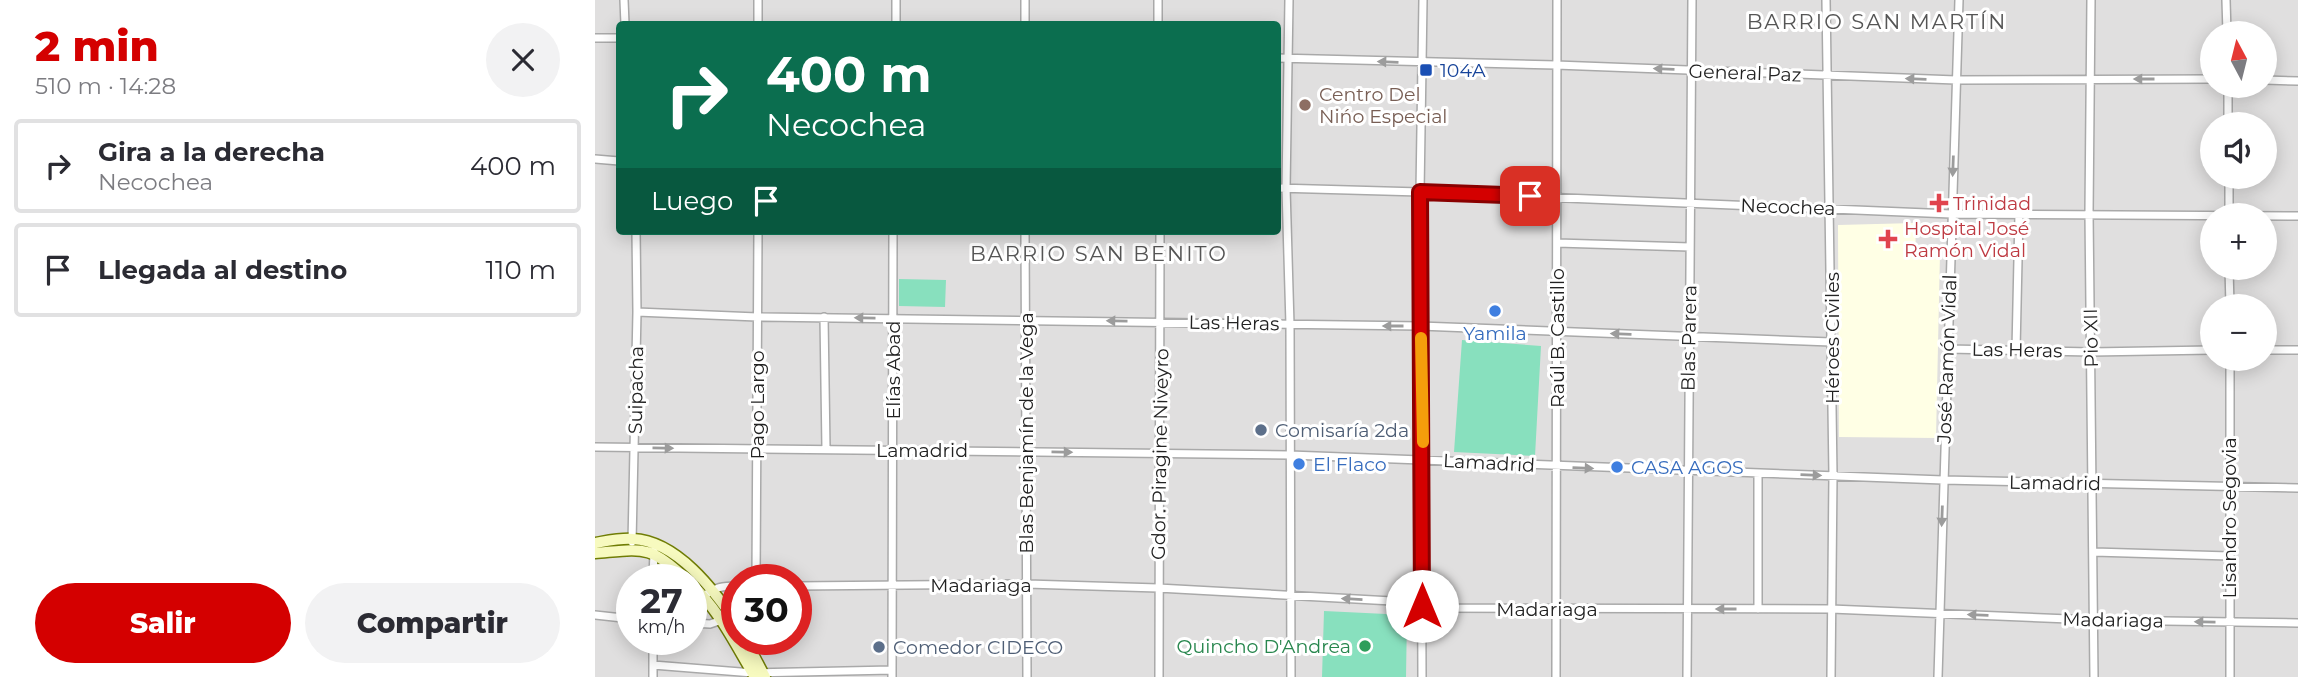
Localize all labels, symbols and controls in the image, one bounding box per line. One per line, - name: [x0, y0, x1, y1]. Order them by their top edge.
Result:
- district label: BARRIO SAN MARTÍN: [1747, 9, 2007, 34]
- text: 2 min: [35, 20, 159, 72]
- north arrow: [2200, 21, 2277, 98]
- map controls: [2200, 21, 2277, 371]
- button: close: [486, 23, 560, 97]
- text: 400 m: [766, 45, 932, 104]
- icon: right: [651, 49, 742, 140]
- one-way arrow: [1377, 56, 1399, 67]
- place label: 104A: [1440, 59, 1486, 82]
- street label: General Paz: [1688, 60, 1802, 86]
- marker: 104A: [1418, 62, 1434, 78]
- one-way arrow: [1653, 64, 1675, 75]
- text: 510 m · 14:28: [35, 72, 176, 100]
- one-way arrow: [1905, 73, 1927, 84]
- one-way arrow: [2133, 73, 2155, 85]
- place label: Centro Del Nińo Especial: [1319, 83, 1447, 128]
- marker: Centro Del Nińo Especial: [1297, 97, 1313, 113]
- text: Necochea: [766, 105, 926, 144]
- button: sound: [2200, 112, 2277, 189]
- text: Gira a la derecha: [98, 136, 325, 168]
- icon: right: [39, 147, 77, 185]
- text: 400 m: [470, 150, 556, 182]
- one-way arrow: [1947, 155, 1958, 177]
- pin: [1500, 166, 1560, 226]
- text: Necochea: [98, 168, 213, 196]
- icon: arrive: [1511, 177, 1549, 215]
- icon: arrive: [747, 182, 785, 220]
- text: Luego: [651, 185, 733, 217]
- place label: Trinidad: [1953, 192, 2031, 215]
- street label: Necochea: [1740, 194, 1836, 220]
- marker: Trinidad: [1931, 195, 1947, 211]
- button: +: [2200, 203, 2277, 280]
- place label: Hospital José Ramón Vidal: [1904, 217, 2029, 262]
- marker: Hospital José Ramón Vidal: [1878, 229, 1898, 249]
- district label: BARRIO SAN BENITO: [970, 241, 1228, 266]
- icon: arrive: [39, 251, 77, 289]
- text: Llegada al destino: [98, 254, 347, 286]
- text: 110 m: [486, 254, 556, 286]
- street label: Raúl B. Castillo: [1546, 268, 1569, 408]
- street label: Héroes Civiles: [1821, 272, 1844, 404]
- street label: José Ramón Vidal: [1933, 274, 1961, 445]
- street label: Blas Parera: [1677, 285, 1701, 391]
- button: −: [2200, 294, 2277, 371]
- marker: Yamila: [1487, 303, 1503, 319]
- street label: Pio XII: [2079, 308, 2103, 368]
- street label: Las Heras: [1188, 311, 1280, 335]
- one-way arrow: [854, 312, 876, 324]
- street label: Blas Benjamín de la Vega: [1015, 312, 1038, 554]
- one-way arrow: [1106, 315, 1128, 327]
- one-way arrow: [1382, 320, 1404, 331]
- street label: Elías Abad: [882, 321, 905, 419]
- place label: Yamila: [1463, 322, 1527, 345]
- one-way arrow: [1610, 329, 1632, 340]
- street label: Las Heras: [1971, 338, 2063, 362]
- street label: Suipacha: [624, 346, 648, 434]
- street label: Gdor. Piragine Niveyro: [1147, 348, 1173, 560]
- street label: Pago Largo: [746, 350, 769, 460]
- place label: Comisaría 2da: [1275, 419, 1409, 442]
- marker: Comisaría 2da: [1253, 422, 1269, 438]
- street label: Lisandro Segovia: [2218, 437, 2241, 599]
- street label: Lamadrid: [876, 439, 968, 462]
- one-way arrow: [652, 442, 674, 454]
- one-way arrow: [1051, 446, 1073, 457]
- street label: Lamadrid: [1442, 449, 1536, 477]
- place label: El Flaco: [1313, 453, 1387, 476]
- marker: El Flaco: [1291, 456, 1307, 472]
- place label: CASA AGOS: [1631, 456, 1744, 479]
- marker: CASA AGOS: [1609, 459, 1625, 475]
- one-way arrow: [1573, 462, 1595, 473]
- one-way arrow: [1800, 469, 1822, 480]
- street label: Lamadrid: [2009, 471, 2101, 495]
- one-way arrow: [1936, 505, 1947, 527]
- speed limit sign: 30: [721, 564, 812, 655]
- position arrow: [1385, 569, 1459, 643]
- street label: Madariaga: [930, 574, 1032, 597]
- text: 27: [640, 579, 683, 622]
- button: Salir: [35, 583, 291, 663]
- button: Compartir: [305, 583, 560, 663]
- one-way arrow: [1341, 594, 1363, 605]
- street label: Madariaga: [1496, 598, 1598, 621]
- one-way arrow: [1715, 603, 1737, 615]
- street label: Madariaga: [2062, 608, 2164, 632]
- one-way arrow: [1967, 610, 1989, 621]
- text: km/h: [637, 616, 686, 638]
- one-way arrow: [2194, 616, 2216, 628]
- place label: Quincho D'Andrea: [1177, 635, 1351, 658]
- place label: Comedor CIDECO: [893, 636, 1063, 659]
- marker: Quincho D'Andrea: [1357, 638, 1373, 654]
- marker: Comedor CIDECO: [871, 639, 887, 655]

